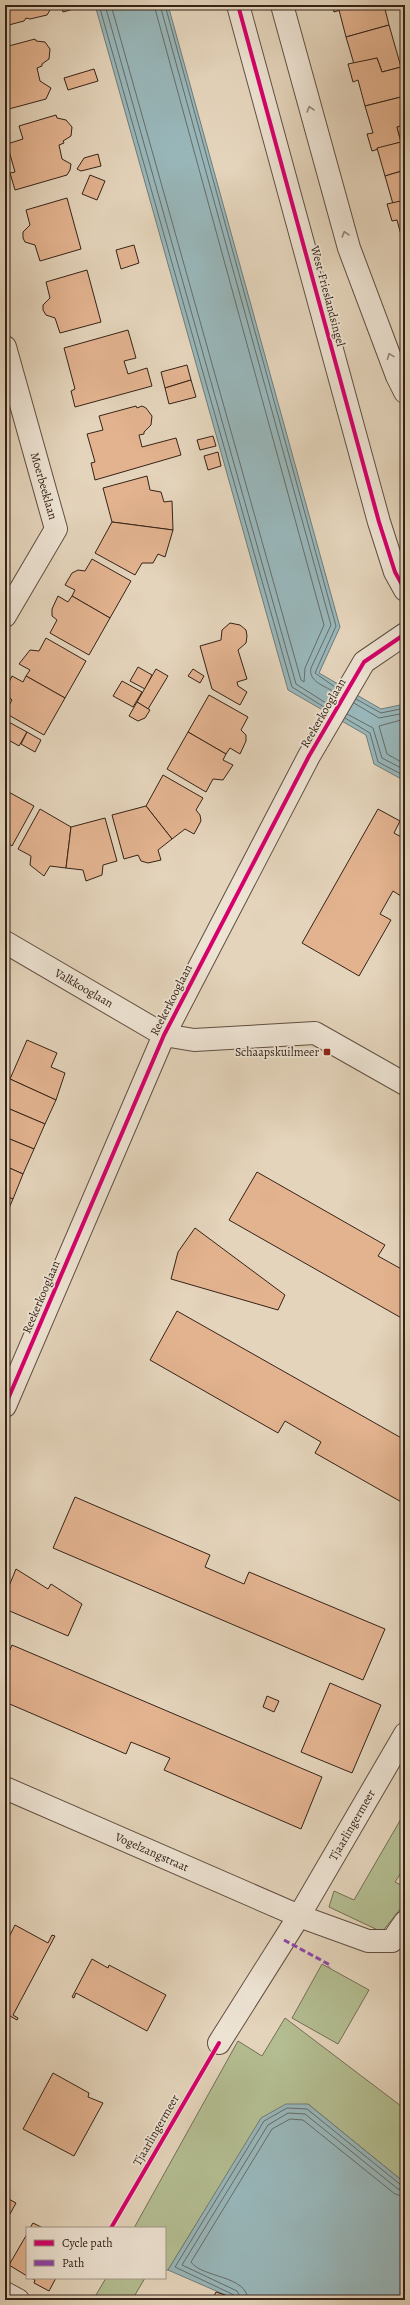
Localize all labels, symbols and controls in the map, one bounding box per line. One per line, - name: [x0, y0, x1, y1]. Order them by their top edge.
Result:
- one-way arrow: [306, 105, 315, 112]
- one-way arrow: [341, 231, 350, 238]
- street label: West-Frieslandsingel: [307, 243, 349, 348]
- one-way arrow: [386, 352, 394, 359]
- street label: Moerbeeklaan: [27, 450, 61, 522]
- street label: Reekerkooglaan: [297, 675, 350, 751]
- street label: Reekerkooglaan: [146, 961, 196, 1038]
- street label: Valkkooglaan: [51, 964, 117, 1011]
- place label: Schaapskuilmeer: [235, 1044, 319, 1060]
- marker: Schaapskuilmeer: [322, 1047, 332, 1057]
- street label: Reekerkooglaan: [18, 1258, 64, 1336]
- street label: Tjaarlingermeer: [325, 1786, 379, 1863]
- street label: Vogelzangstraat: [112, 1828, 191, 1875]
- street label: Tjaarlingermeer: [129, 2091, 183, 2168]
- legend: [26, 2227, 166, 2279]
- text: Cycle path: [62, 2235, 113, 2251]
- text: Path: [62, 2255, 85, 2271]

